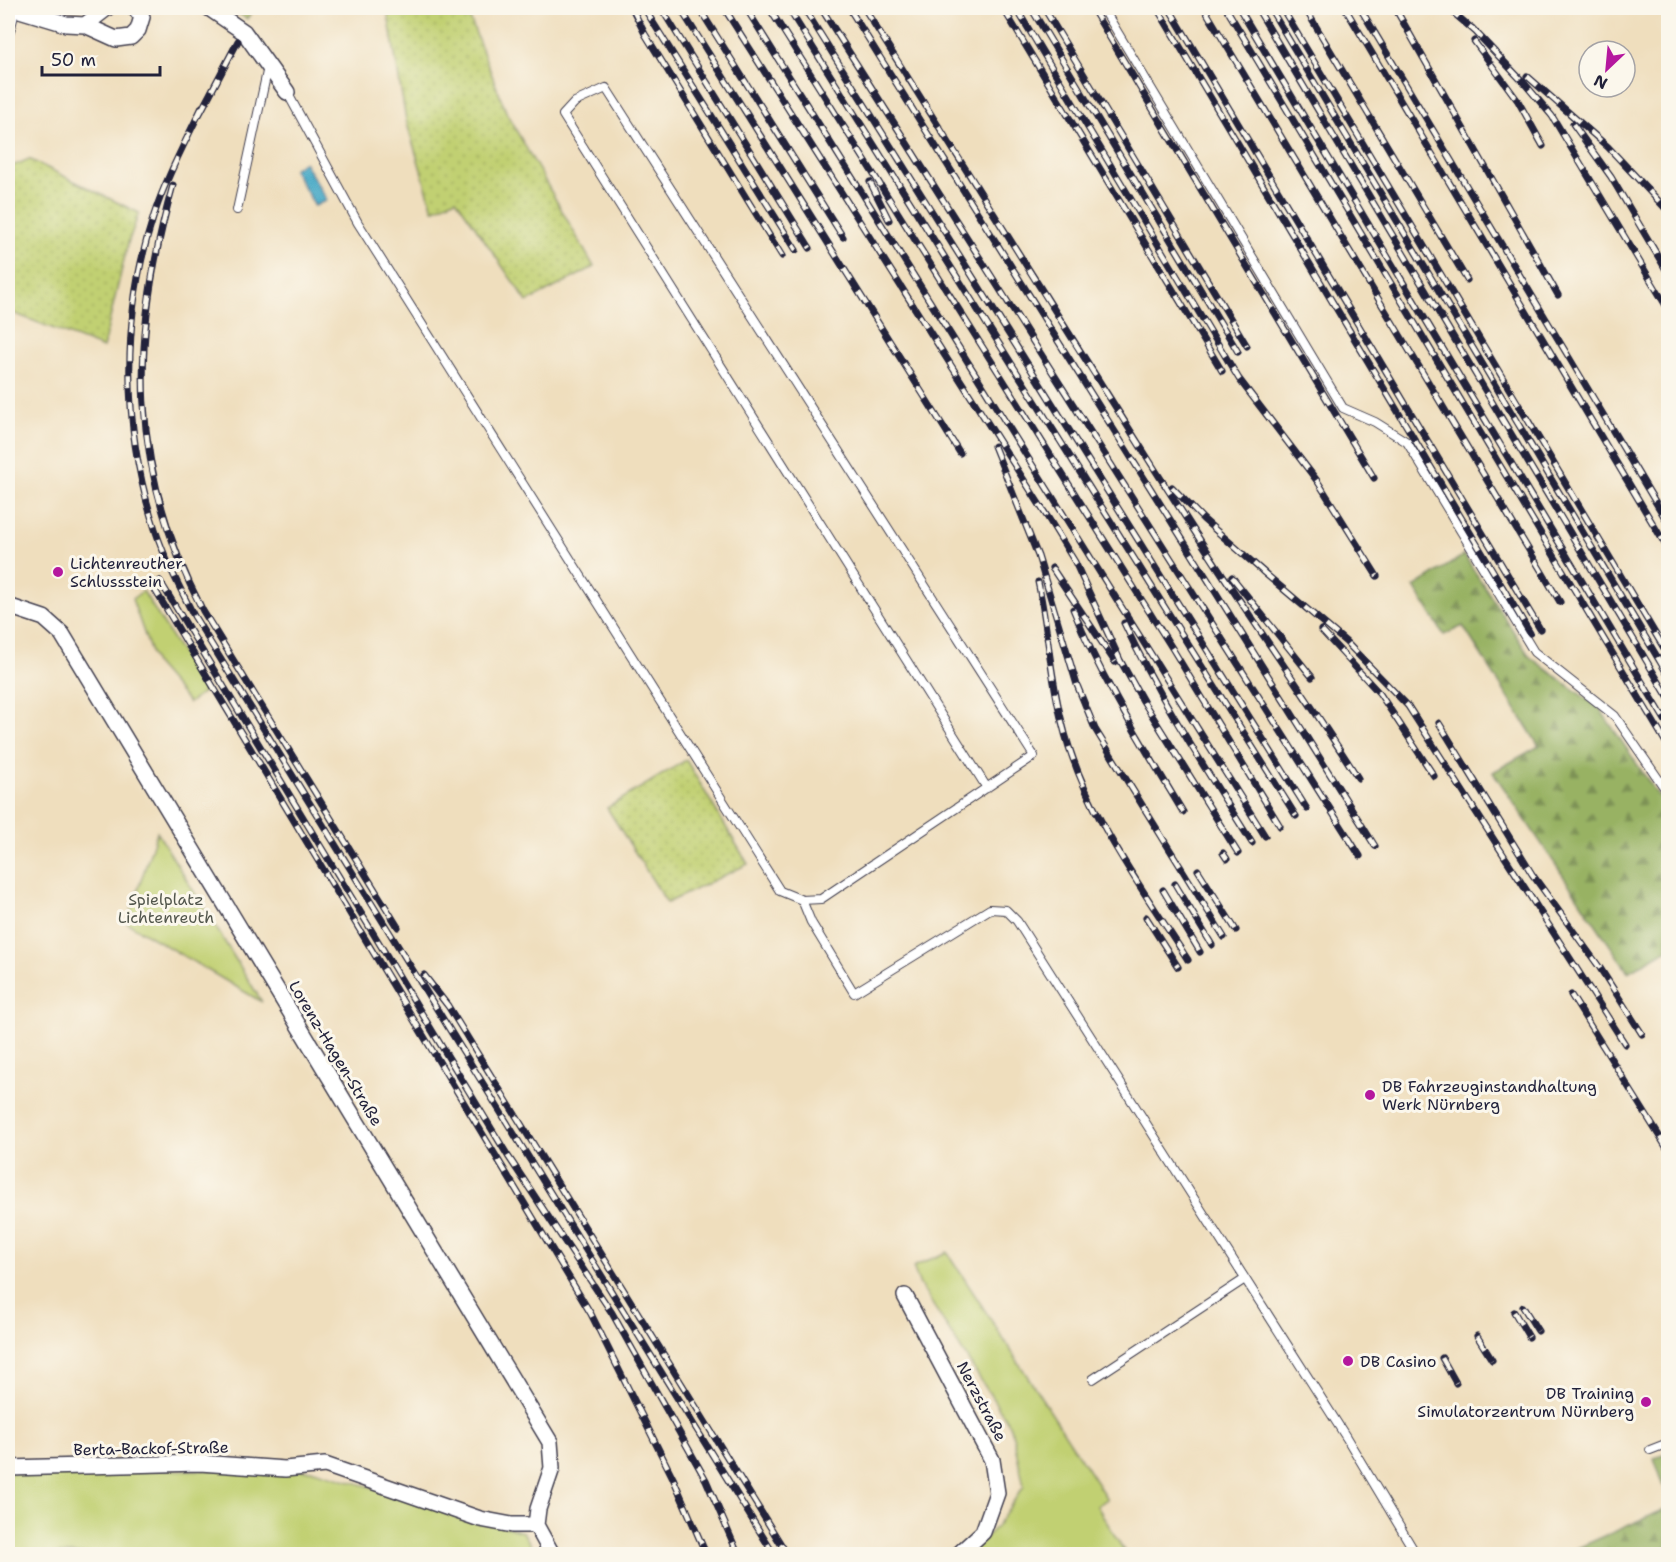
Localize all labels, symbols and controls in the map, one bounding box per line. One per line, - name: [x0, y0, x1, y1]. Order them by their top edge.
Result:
- scale bar: [42, 39, 160, 77]
- north arrow: [1577, 39, 1637, 99]
- text: 50 m: [51, 48, 96, 72]
- text: N: [1590, 70, 1611, 94]
- place label: Lichtenreuther Schlussstein: [70, 553, 183, 592]
- marker: Lichtenreuther Schlussstein: [51, 565, 65, 579]
- park label: Spielplatz Lichtenreuth: [118, 889, 214, 928]
- street label: Lorenz-Hagen-Straße: [284, 977, 387, 1130]
- place label: DB Fahrzeuginstandhaltung Werk Nürnberg: [1382, 1076, 1597, 1115]
- marker: DB Fahrzeuginstandhaltung Werk Nürnberg: [1363, 1088, 1377, 1102]
- place label: DB Casino: [1360, 1351, 1437, 1372]
- marker: DB Casino: [1341, 1354, 1355, 1368]
- street label: Nerzstraße: [952, 1358, 1011, 1445]
- place label: DB Training Simulatorzentrum Nürnberg: [1417, 1383, 1634, 1422]
- marker: DB Training Simulatorzentrum Nürnberg: [1639, 1395, 1653, 1409]
- street label: Berta-Backof-Straße: [73, 1437, 229, 1460]

